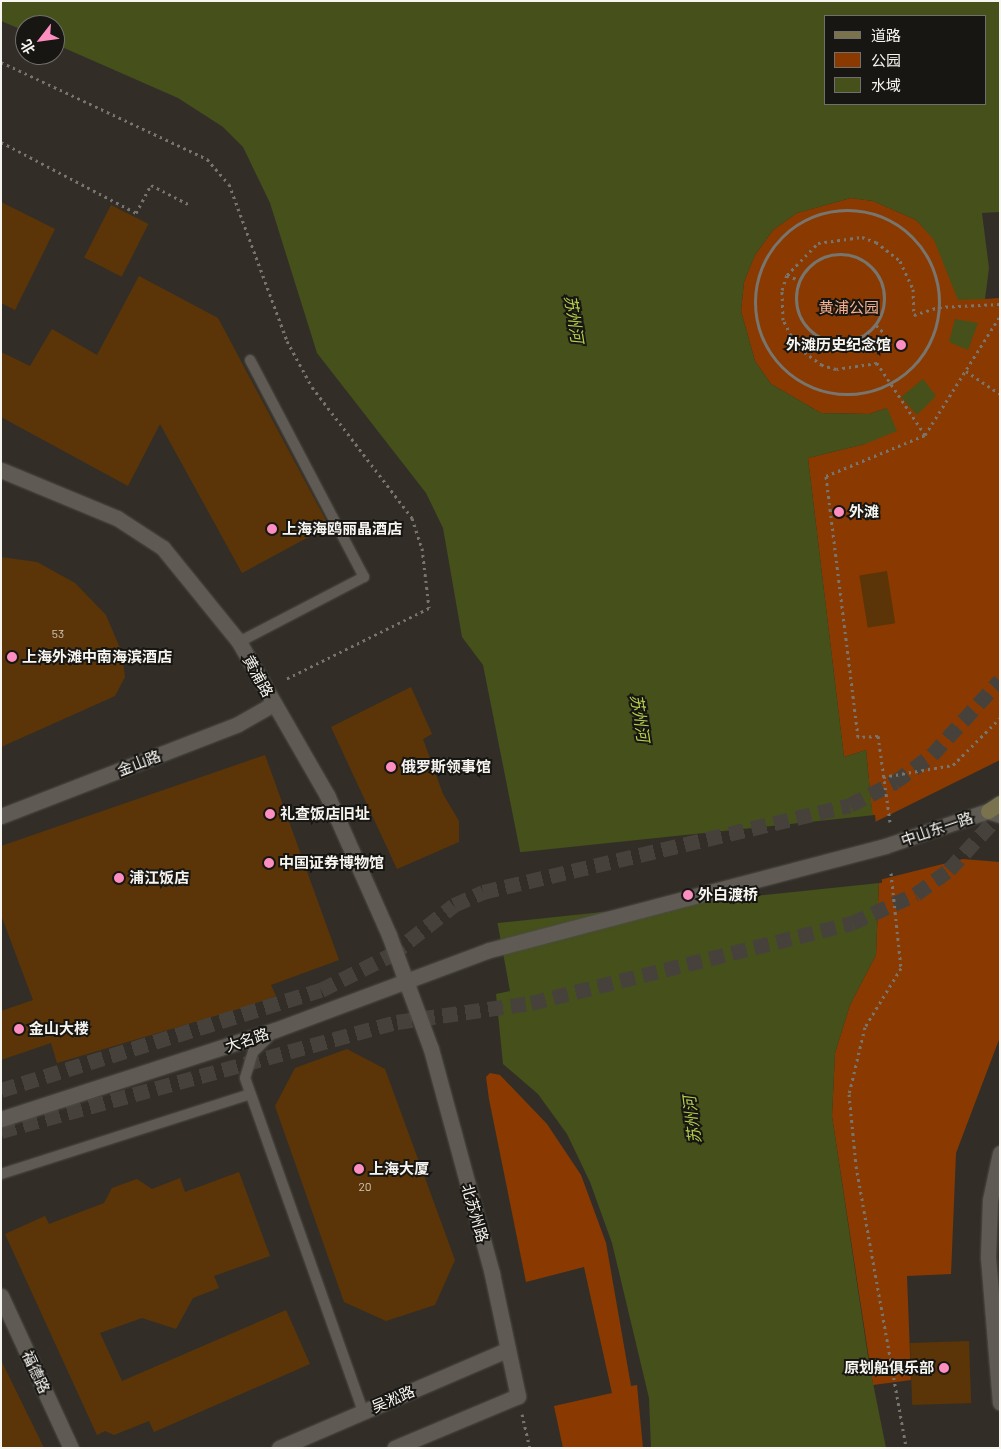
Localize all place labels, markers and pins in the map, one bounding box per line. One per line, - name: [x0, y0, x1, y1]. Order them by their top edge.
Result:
- place label: 外滩历史纪念馆: [786, 336, 891, 354]
- marker: 外滩历史纪念馆: [895, 339, 907, 351]
- place label: 外滩: [849, 503, 879, 521]
- marker: 外滩: [833, 506, 845, 518]
- place label: 上海海鸥丽晶酒店: [282, 520, 402, 538]
- marker: 上海海鸥丽晶酒店: [266, 523, 278, 535]
- place label: 上海外滩中南海滨酒店: [22, 648, 172, 666]
- marker: 上海外滩中南海滨酒店: [6, 651, 18, 663]
- place label: 俄罗斯领事馆: [401, 758, 491, 776]
- marker: 俄罗斯领事馆: [385, 761, 397, 773]
- place label: 礼查饭店旧址: [280, 805, 370, 823]
- marker: 礼查饭店旧址: [264, 808, 276, 820]
- place label: 中国证券博物馆: [279, 854, 384, 872]
- marker: 中国证券博物馆: [263, 857, 275, 869]
- place label: 浦江饭店: [129, 869, 189, 887]
- marker: 浦江饭店: [113, 872, 125, 884]
- place label: 外白渡桥: [698, 886, 758, 904]
- marker: 外白渡桥: [682, 889, 694, 901]
- place label: 金山大楼: [29, 1020, 89, 1038]
- marker: 金山大楼: [13, 1023, 25, 1035]
- place label: 上海大厦: [369, 1160, 429, 1178]
- marker: 上海大厦: [353, 1163, 365, 1175]
- place label: 原划船俱乐部: [844, 1359, 934, 1377]
- marker: 原划船俱乐部: [938, 1362, 950, 1374]

